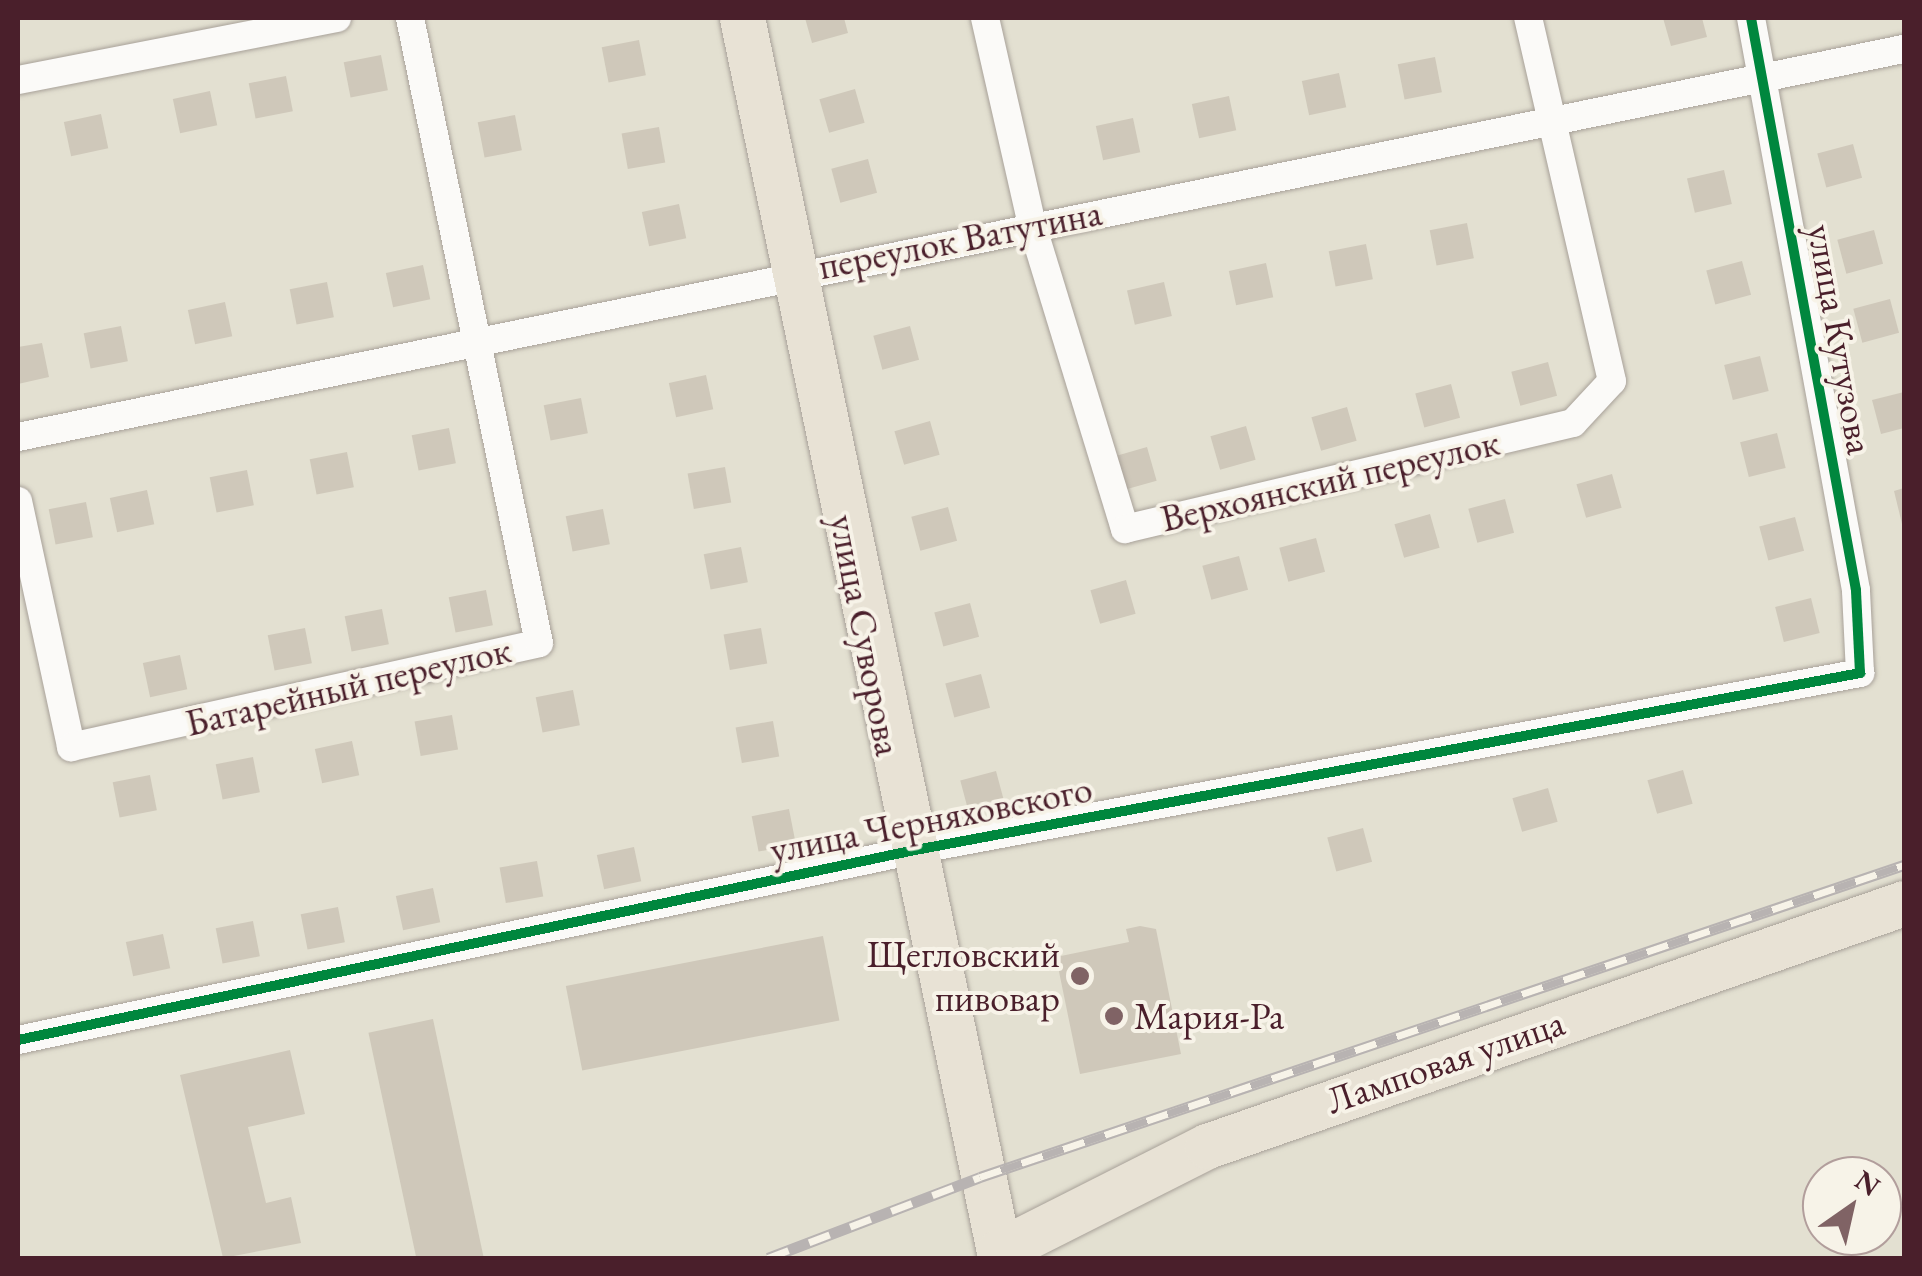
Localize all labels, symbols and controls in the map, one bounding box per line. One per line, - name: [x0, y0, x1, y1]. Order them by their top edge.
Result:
- street label: переулок Ватутина: [815, 189, 1105, 289]
- street label: улица Кутузова: [1798, 220, 1884, 458]
- street label: Верхоянский переулок: [1156, 419, 1504, 541]
- street label: улица Суворова: [820, 511, 912, 759]
- street label: Батарейный переулок: [181, 626, 515, 746]
- street label: улица Черняховского: [766, 765, 1096, 873]
- place label: Щегловский пивовар: [867, 931, 1060, 1021]
- marker: Щегловский пивовар: [1069, 965, 1091, 987]
- place label: Мария-Ра: [1134, 993, 1284, 1039]
- street label: Ламповая улица: [1320, 999, 1570, 1123]
- marker: Мария-Ра: [1103, 1005, 1125, 1027]
- north arrow: [1802, 1156, 1902, 1256]
- text: N: [1848, 1162, 1887, 1204]

